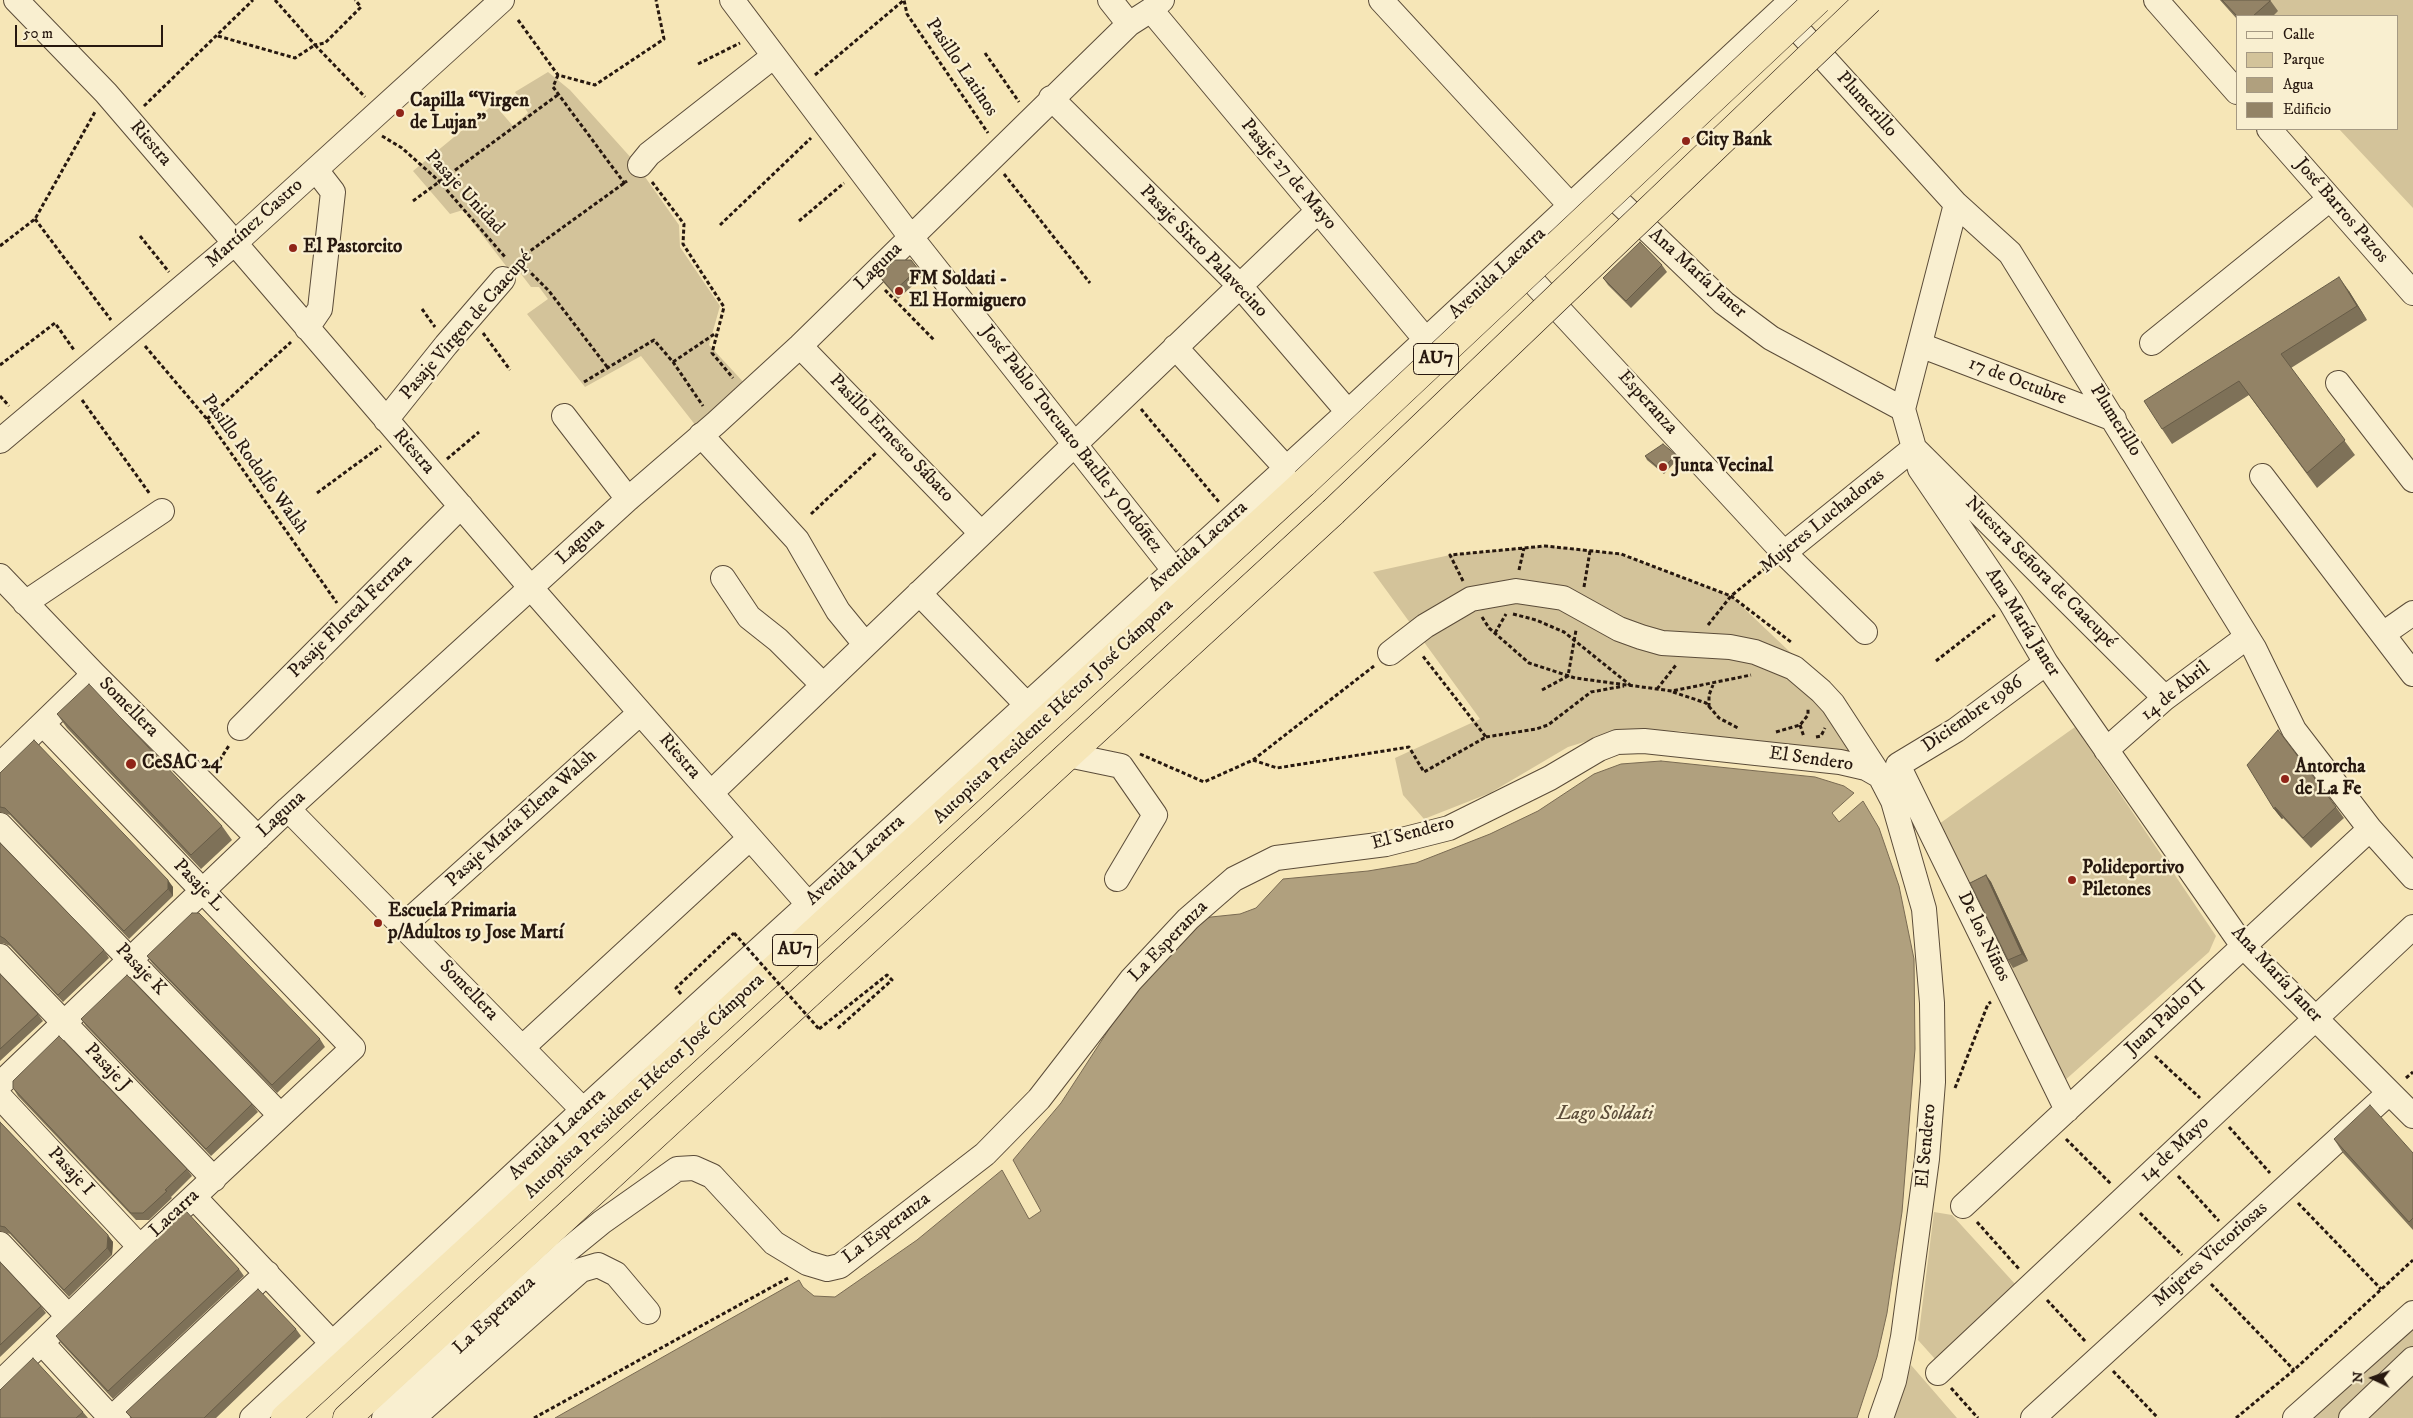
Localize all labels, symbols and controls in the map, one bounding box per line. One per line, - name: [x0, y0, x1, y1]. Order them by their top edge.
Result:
- scale bar: [18, 15, 165, 47]
- street label: Pasillo Latinos: [920, 15, 1002, 121]
- legend: [2236, 15, 2398, 130]
- text: 50 m: [23, 24, 53, 43]
- text: Calle: [2283, 25, 2315, 44]
- text: Parque: [2283, 50, 2324, 69]
- street label: Plumerillo: [1831, 67, 1901, 143]
- text: Agua: [2283, 75, 2313, 94]
- place label: Capilla “Virgen de Lujan”: [410, 91, 529, 135]
- text: Edificio: [2283, 100, 2331, 119]
- marker: Capilla “Virgen de Lujan”: [394, 107, 406, 119]
- street label: Pasaje 27 de Mayo: [1235, 115, 1341, 235]
- street label: Riestra: [124, 117, 176, 171]
- place label: City Bank: [1696, 130, 1772, 152]
- marker: City Bank: [1680, 135, 1692, 147]
- street label: Pasaje Unidad: [419, 146, 509, 240]
- street label: José Barros Pazos: [2289, 154, 2393, 268]
- street label: Martínez Castro: [202, 174, 308, 274]
- street label: Pasaje Sixto Palavecino: [1134, 181, 1272, 323]
- street label: Avenida Lacarra: [1445, 223, 1551, 325]
- street label: Ana María Janer: [1643, 224, 1751, 324]
- place label: El Pastorcito: [303, 237, 402, 259]
- street label: Laguna: [850, 238, 908, 296]
- marker: El Pastorcito: [287, 242, 299, 254]
- street label: Pasaje Virgen de Caacupé: [396, 247, 538, 405]
- place label: FM Soldati - El Hormiguero: [909, 269, 1026, 313]
- marker: FM Soldati - El Hormiguero: [893, 285, 905, 297]
- street label: José Pablo Torcuato Batlle y Ordóñez: [975, 322, 1167, 558]
- road number: AU7: [1414, 344, 1458, 374]
- street label: 17 de Octubre: [1965, 353, 2069, 411]
- street label: Esperanza: [1612, 366, 1682, 440]
- street label: Pasillo Ernesto Sábato: [824, 370, 958, 508]
- street label: Plumerillo: [2084, 381, 2146, 461]
- street label: Pasillo Rodolfo Walsh: [196, 391, 312, 539]
- street label: Riestra: [387, 425, 439, 479]
- place label: Junta Vecinal: [1673, 456, 1773, 478]
- marker: Junta Vecinal: [1657, 461, 1669, 473]
- street label: Mujeres Luchadoras: [1756, 465, 1890, 579]
- street label: Nuestra Señora de Caacupé: [1959, 492, 2121, 654]
- street label: Avenida Lacarra: [1145, 497, 1253, 597]
- street label: Laguna: [552, 514, 610, 570]
- street label: Pasaje Floreal Ferrara: [284, 550, 418, 684]
- street label: Ana María Janer: [1980, 564, 2064, 682]
- street label: Autopista Presidente Héctor José Cámpora: [929, 595, 1179, 829]
- street label: 14 de Abril: [2137, 657, 2215, 727]
- street label: Diciembre 1986: [1918, 672, 2028, 758]
- street label: Somellera: [93, 673, 163, 743]
- street label: Riestra: [653, 730, 705, 784]
- street label: El Sendero: [1768, 743, 1854, 777]
- street label: Pasaje María Elena Walsh: [442, 745, 602, 893]
- place label: CeSAC 24: [142, 753, 221, 775]
- marker: CeSAC 24: [124, 757, 138, 771]
- place label: Antorcha de La Fe: [2295, 757, 2365, 801]
- marker: Antorcha de La Fe: [2279, 773, 2291, 785]
- street label: Laguna: [253, 787, 311, 843]
- street label: Avenida Lacarra: [802, 811, 910, 911]
- street label: El Sendero: [1369, 812, 1457, 856]
- street label: Pasaje L: [168, 855, 228, 917]
- place label: Polideportivo Piletones: [2082, 858, 2184, 902]
- marker: Polideportivo Piletones: [2066, 874, 2078, 886]
- street label: De los Niños: [1952, 888, 2014, 986]
- street label: La Esperanza: [1125, 897, 1213, 987]
- place label: Escuela Primaria p/Adultos 19 Jose Martí: [388, 901, 564, 945]
- marker: Escuela Primaria p/Adultos 19 Jose Martí: [372, 917, 384, 929]
- street label: Ana María Janer: [2225, 922, 2327, 1028]
- road number: AU7: [772, 934, 818, 966]
- street label: Pasaje K: [110, 939, 170, 1001]
- street label: Somellera: [434, 956, 502, 1026]
- street label: Autopista Presidente Héctor José Cámpora: [520, 970, 770, 1204]
- street label: Juan Pablo II: [2121, 975, 2211, 1061]
- street label: Pasaje J: [79, 1039, 135, 1097]
- street label: Avenida Lacarra: [505, 1084, 611, 1186]
- water label: Lago Soldati: [1557, 1103, 1653, 1127]
- street label: El Sendero: [1912, 1103, 1942, 1189]
- street label: 14 de Mayo: [2135, 1112, 2215, 1188]
- street label: Pasaje I: [42, 1143, 98, 1201]
- street label: Lacarra: [145, 1185, 205, 1243]
- street label: La Esperanza: [838, 1188, 936, 1270]
- street label: Mujeres Victoriosas: [2149, 1198, 2273, 1312]
- street label: La Esperanza: [449, 1272, 541, 1360]
- north arrow: [2348, 1353, 2398, 1403]
- text: N: [2349, 1371, 2367, 1383]

